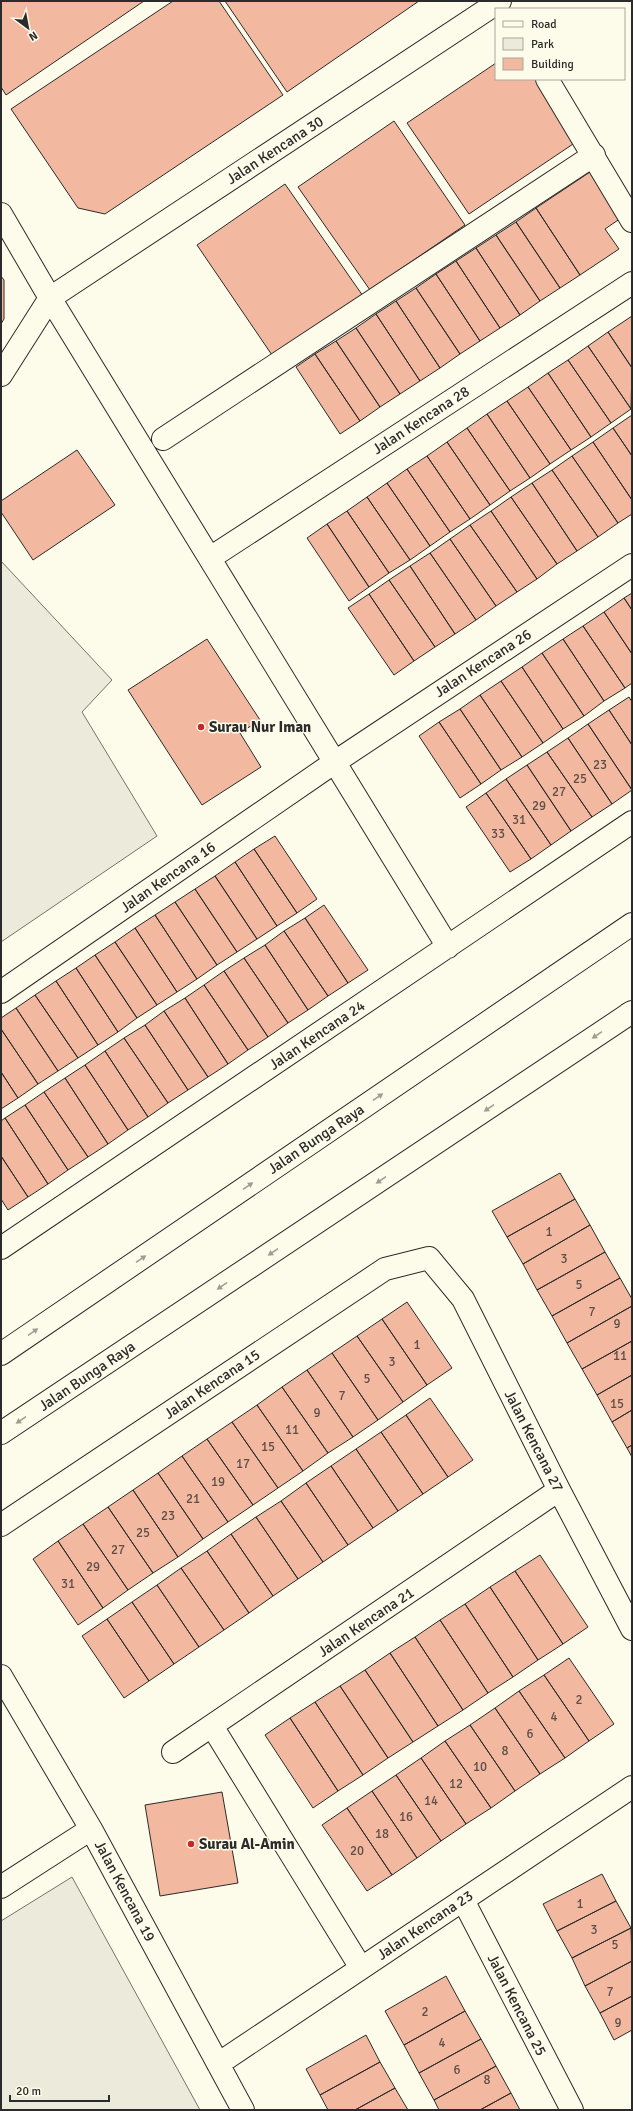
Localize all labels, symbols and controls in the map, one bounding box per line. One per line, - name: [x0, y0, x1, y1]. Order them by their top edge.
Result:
- north arrow: [8, 8, 48, 48]
- legend: [495, 8, 625, 80]
- text: Road: [531, 17, 557, 32]
- text: N: [26, 29, 40, 44]
- text: Park: [531, 37, 554, 52]
- text: Building: [531, 57, 574, 72]
- street label: Jalan Kencana 30: [223, 112, 327, 188]
- street label: Jalan Kencana 28: [369, 382, 473, 458]
- street label: Jalan Kencana 26: [431, 625, 535, 701]
- place label: Surau Nur Iman: [209, 718, 311, 736]
- marker: Surau Nur Iman: [196, 722, 206, 732]
- house number: 23: [593, 757, 607, 773]
- house number: 25: [573, 771, 587, 787]
- house number: 27: [552, 784, 566, 800]
- house number: 29: [532, 798, 546, 814]
- house number: 31: [512, 812, 526, 828]
- house number: 33: [491, 826, 505, 842]
- street label: Jalan Kencana 16: [117, 838, 219, 916]
- street label: Jalan Kencana 24: [266, 996, 368, 1074]
- one-way arrow: [592, 1031, 602, 1039]
- one-way arrow: [373, 1093, 384, 1101]
- street label: Jalan Bunga Raya: [264, 1100, 368, 1178]
- one-way arrow: [484, 1104, 494, 1112]
- one-way arrow: [376, 1176, 386, 1184]
- one-way arrow: [243, 1182, 253, 1190]
- house number: 1: [545, 1224, 553, 1240]
- one-way arrow: [268, 1248, 278, 1256]
- house number: 3: [560, 1251, 568, 1267]
- one-way arrow: [135, 1255, 146, 1263]
- house number: 5: [575, 1277, 583, 1293]
- one-way arrow: [217, 1282, 227, 1290]
- house number: 7: [588, 1304, 596, 1320]
- house number: 9: [613, 1316, 621, 1332]
- one-way arrow: [28, 1328, 38, 1336]
- street label: Jalan Bunga Raya: [35, 1337, 139, 1415]
- house number: 1: [413, 1337, 421, 1353]
- street label: Jalan Kencana 15: [161, 1345, 263, 1423]
- house number: 11: [613, 1348, 627, 1364]
- house number: 3: [388, 1354, 396, 1370]
- house number: 5: [363, 1371, 371, 1387]
- street label: Jalan Kencana 27: [501, 1387, 567, 1495]
- house number: 7: [338, 1388, 346, 1404]
- house number: 15: [610, 1396, 624, 1412]
- house number: 9: [313, 1405, 321, 1421]
- one-way arrow: [16, 1416, 26, 1424]
- house number: 11: [285, 1422, 299, 1438]
- house number: 15: [261, 1439, 275, 1455]
- house number: 17: [236, 1456, 250, 1472]
- house number: 19: [211, 1474, 225, 1490]
- house number: 21: [186, 1491, 200, 1507]
- house number: 23: [161, 1508, 175, 1524]
- house number: 25: [136, 1525, 150, 1541]
- house number: 27: [111, 1542, 125, 1558]
- house number: 29: [86, 1559, 100, 1575]
- house number: 31: [61, 1576, 75, 1592]
- street label: Jalan Kencana 21: [315, 1583, 417, 1661]
- house number: 2: [575, 1692, 583, 1708]
- house number: 4: [550, 1709, 558, 1725]
- house number: 6: [526, 1726, 534, 1742]
- house number: 8: [501, 1743, 509, 1759]
- house number: 10: [473, 1759, 487, 1775]
- house number: 12: [449, 1776, 463, 1792]
- house number: 14: [424, 1793, 438, 1809]
- house number: 16: [399, 1809, 413, 1825]
- house number: 18: [375, 1826, 389, 1842]
- place label: Surau Al-Amin: [199, 1835, 295, 1853]
- street label: Jalan Kencana 19: [91, 1837, 159, 1945]
- marker: Surau Al-Amin: [186, 1839, 196, 1849]
- house number: 20: [350, 1843, 364, 1859]
- street label: Jalan Kencana 23: [374, 1886, 476, 1964]
- house number: 1: [576, 1896, 584, 1912]
- house number: 3: [590, 1922, 598, 1938]
- house number: 5: [611, 1937, 619, 1953]
- street label: Jalan Kencana 25: [484, 1951, 550, 2059]
- house number: 7: [606, 1984, 614, 2000]
- house number: 2: [421, 2004, 429, 2020]
- house number: 9: [614, 2015, 622, 2031]
- house number: 4: [438, 2035, 446, 2051]
- house number: 6: [453, 2062, 461, 2078]
- house number: 8: [483, 2072, 491, 2088]
- scale bar: [10, 2077, 109, 2103]
- text: 20 m: [16, 2084, 41, 2099]

